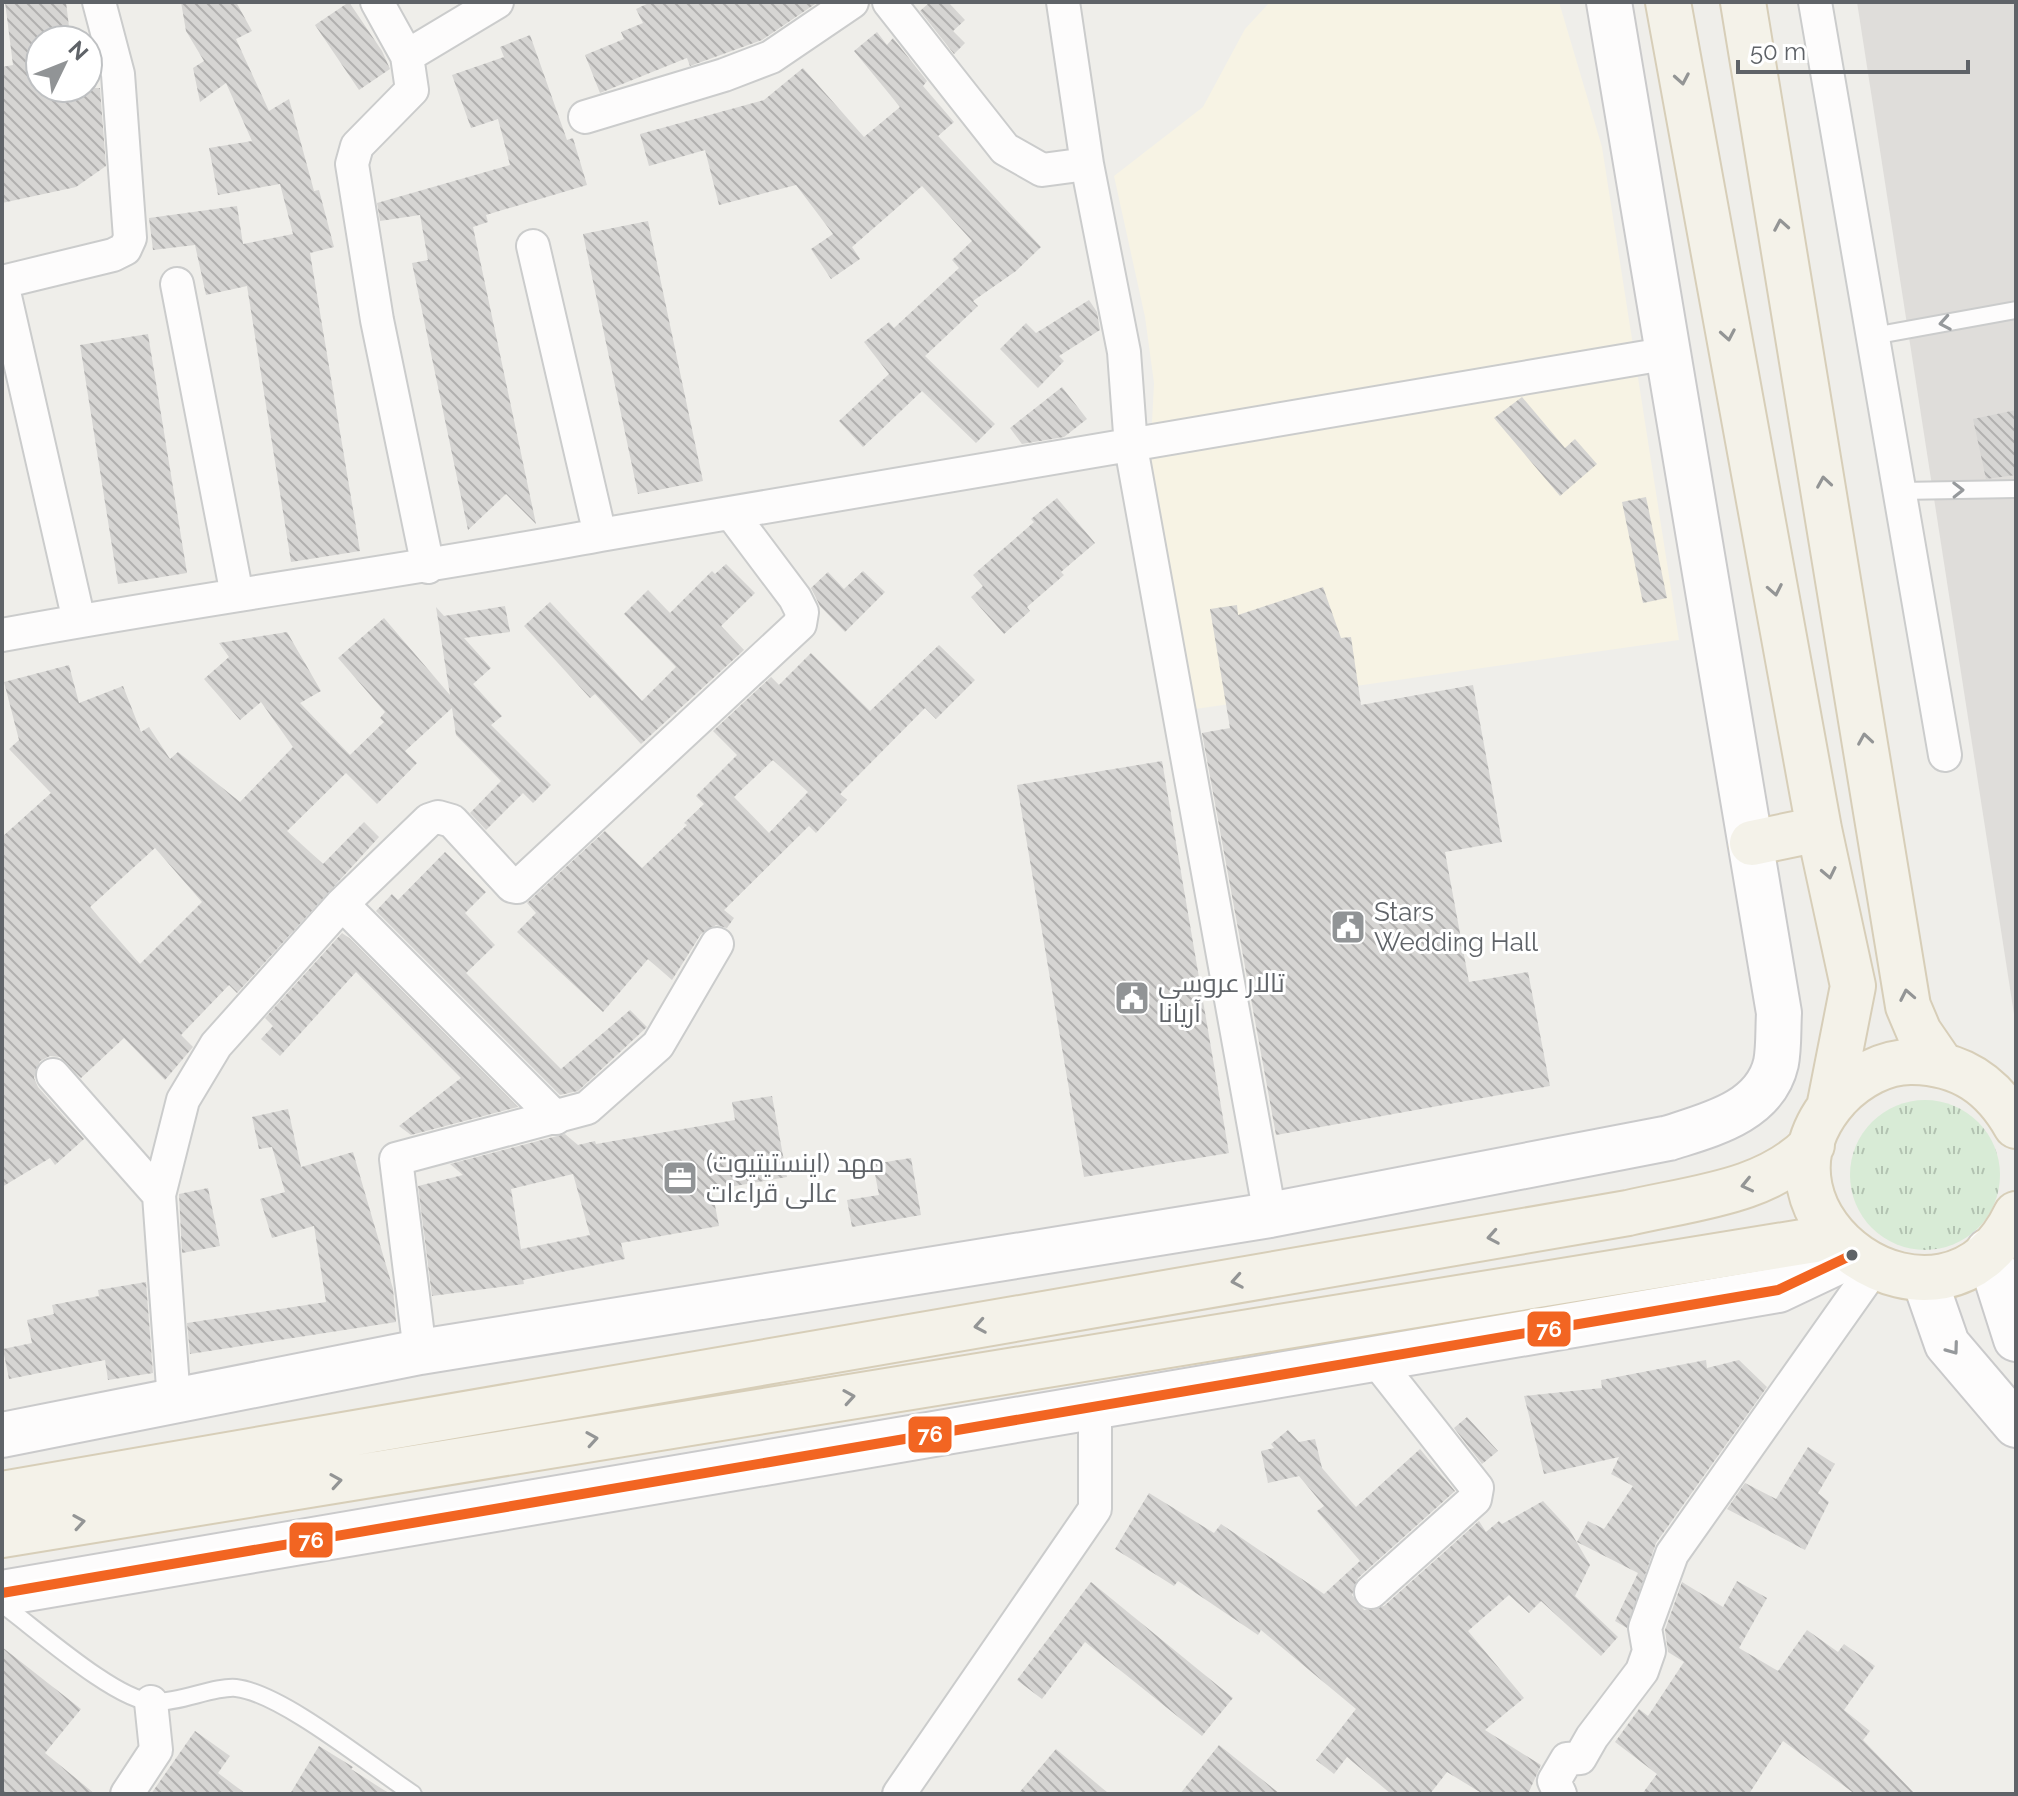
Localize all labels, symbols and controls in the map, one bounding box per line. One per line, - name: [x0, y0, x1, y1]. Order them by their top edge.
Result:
- north arrow: [24, 24, 104, 104]
- scale bar: [1738, 24, 1968, 74]
- text: N: [63, 35, 94, 65]
- text: 50 m: [1750, 37, 1806, 66]
- one-way arrow: [1673, 72, 1690, 86]
- one-way arrow: [1774, 219, 1791, 232]
- one-way arrow: [1938, 314, 1951, 331]
- one-way arrow: [1718, 328, 1735, 342]
- one-way arrow: [1816, 475, 1833, 489]
- one-way arrow: [1952, 481, 1965, 499]
- one-way arrow: [1766, 583, 1783, 597]
- one-way arrow: [1857, 732, 1874, 745]
- one-way arrow: [1820, 866, 1837, 880]
- place label: Stars Wedding Hall: [1374, 897, 1539, 957]
- public building icon: Stars Wedding Hall: [1329, 908, 1367, 946]
- place label: تالار عروسی آریانا: [1158, 968, 1285, 1028]
- public building icon: تالار عروسی آریانا: [1113, 979, 1151, 1017]
- one-way arrow: [1899, 989, 1916, 1002]
- place label: مهد (اینستیتیوت) عالی قراءات: [706, 1148, 884, 1209]
- office icon: مهد (اینستیتیوت) عالی قراءات: [661, 1159, 699, 1197]
- one-way arrow: [1741, 1176, 1755, 1193]
- one-way arrow: [1486, 1227, 1499, 1244]
- unlabelled marker: [1844, 1247, 1860, 1263]
- one-way arrow: [1230, 1272, 1243, 1289]
- line badge: 76: [1526, 1310, 1572, 1348]
- one-way arrow: [974, 1316, 987, 1333]
- text: 76: [1536, 1316, 1562, 1342]
- one-way arrow: [1943, 1340, 1958, 1355]
- one-way arrow: [842, 1390, 856, 1407]
- line badge: 76: [907, 1415, 953, 1454]
- text: 76: [917, 1421, 943, 1447]
- one-way arrow: [585, 1431, 599, 1448]
- one-way arrow: [329, 1473, 342, 1490]
- one-way arrow: [72, 1515, 86, 1532]
- line badge: 76: [288, 1521, 334, 1559]
- text: 76: [298, 1527, 324, 1553]

